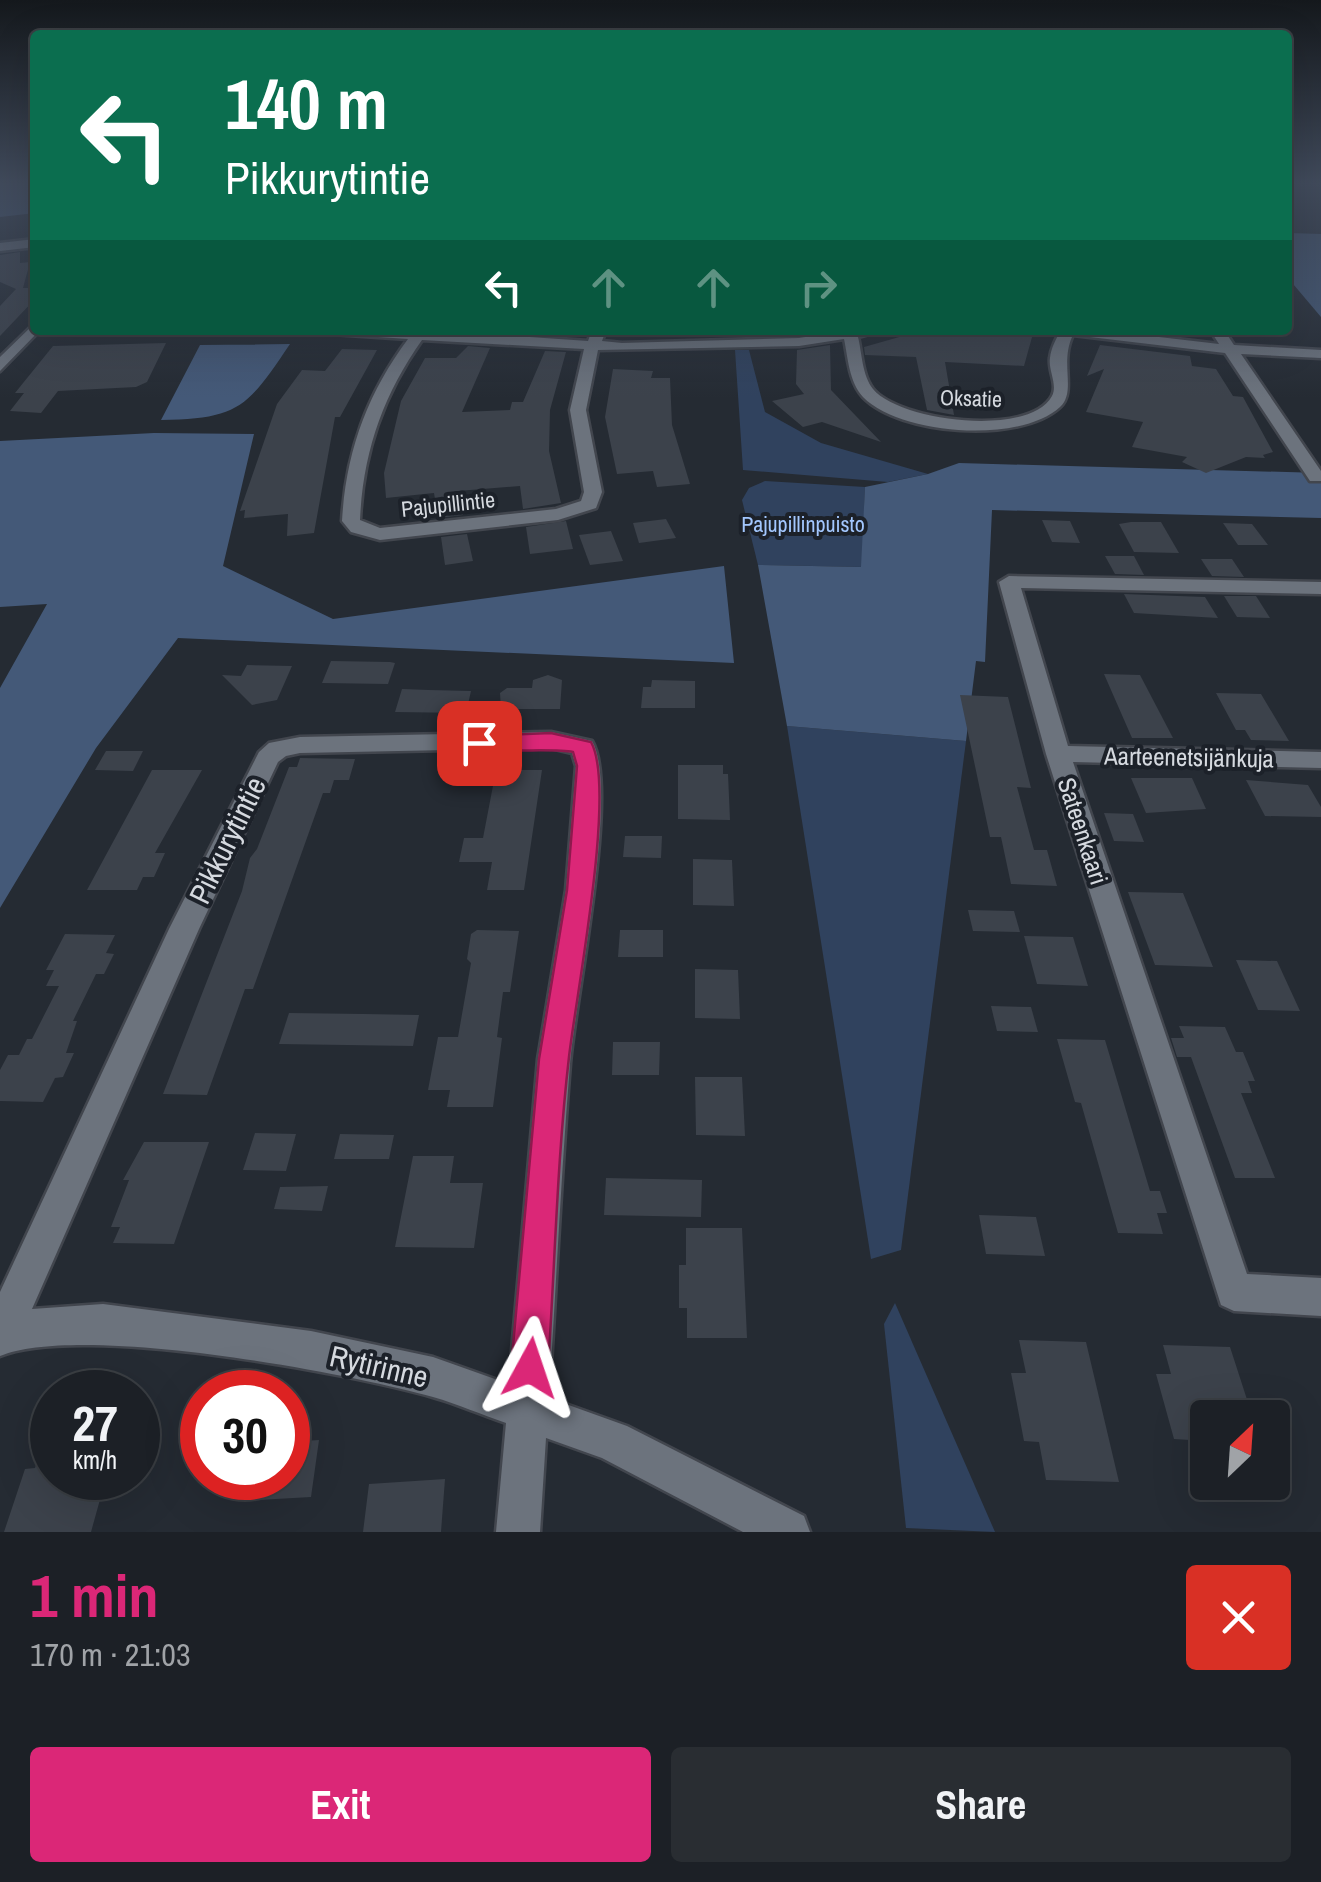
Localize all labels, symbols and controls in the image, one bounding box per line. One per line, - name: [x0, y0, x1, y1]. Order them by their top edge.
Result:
- text: 140 m: [225, 57, 388, 151]
- icon: left: [60, 70, 190, 200]
- text: Pikkurytintie: [225, 147, 430, 208]
- icon: left: [476, 260, 531, 315]
- icon: ahead: [581, 260, 636, 315]
- icon: ahead: [686, 260, 741, 315]
- icon: right: [791, 260, 846, 315]
- street label: Oksatie: [939, 382, 1003, 414]
- street label: Pajupillintie: [400, 484, 496, 524]
- park label: Pajupillinpuisto: [741, 509, 865, 539]
- pin: [437, 701, 522, 786]
- icon: arrive: [452, 716, 507, 771]
- street label: Aarteenetsijänkuja: [1103, 739, 1275, 775]
- street label: Pikkurytintie: [179, 770, 275, 910]
- street label: Sateenkaari: [1050, 773, 1116, 889]
- position arrow: [478, 1316, 582, 1420]
- street label: Rytirinne: [326, 1335, 432, 1397]
- speed limit sign: 30: [180, 1370, 310, 1500]
- text: 27: [72, 1389, 118, 1457]
- north arrow: [1190, 1400, 1290, 1500]
- map controls: [1190, 1400, 1290, 1500]
- text: km/h: [73, 1443, 117, 1477]
- text: 1 min: [30, 1555, 159, 1636]
- button: close: [1186, 1565, 1291, 1670]
- text: 170 m · 21:03: [30, 1633, 190, 1676]
- button: Exit: [30, 1747, 651, 1862]
- button: Share: [671, 1747, 1291, 1862]

